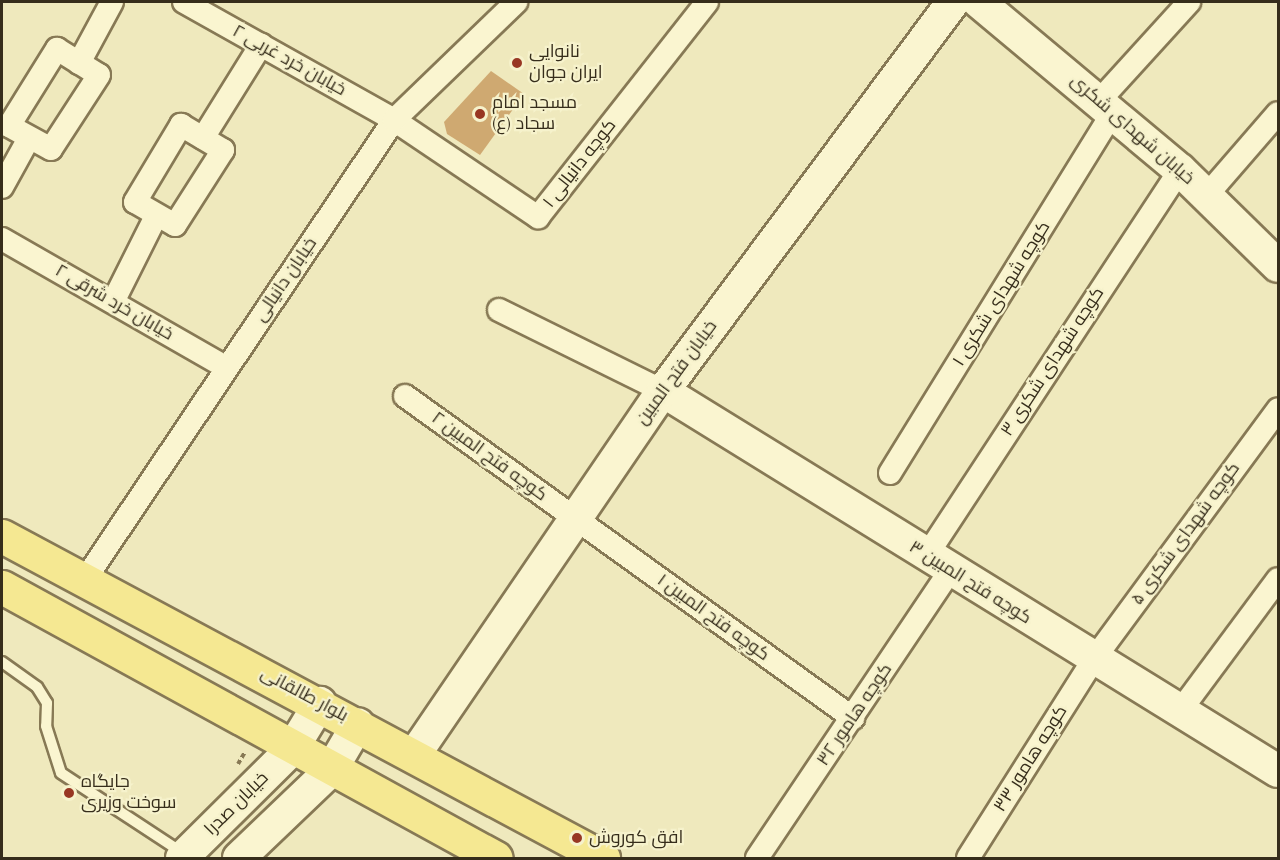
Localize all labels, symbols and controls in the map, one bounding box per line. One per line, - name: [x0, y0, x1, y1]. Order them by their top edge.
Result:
- street label: خیابان خرد غربی ۲: [228, 21, 350, 101]
- place label: نانوایی ایران جوان: [529, 42, 603, 84]
- marker: نانوایی ایران جوان: [510, 56, 524, 70]
- street label: خیابان شهدای شکری: [1066, 70, 1198, 190]
- place label: مسجد امام سجاد (ع): [492, 93, 577, 136]
- marker: مسجد امام سجاد (ع): [473, 107, 487, 121]
- street label: کوچه دانیالی ۱: [539, 115, 621, 213]
- street label: کوچه شهدای شکری ۱: [949, 218, 1055, 370]
- street label: خیابان دانیالی: [250, 234, 322, 326]
- street label: خیابان خرد شرقی ۲: [51, 260, 177, 346]
- street label: کوچه شهدای شکری ۳: [997, 283, 1109, 441]
- street label: خیابان فتح المبین: [632, 316, 722, 430]
- street label: کوچه فتح المبین ۲: [427, 408, 551, 506]
- street label: کوچه شهدای شکری ۵: [1127, 458, 1245, 610]
- street label: کوچه فتح المبین ۳: [905, 537, 1035, 629]
- street label: کوچه فتح المبین ۱: [653, 570, 773, 666]
- street label: کوچه هامور ۳۲: [813, 660, 897, 770]
- street label: بلوار طالقانی: [257, 663, 351, 727]
- street label: کوچه هامور ۳۳: [990, 702, 1072, 816]
- street label: خیابان صدرا: [201, 768, 273, 840]
- place label: جایگاه سوخت وزیری: [81, 772, 176, 814]
- marker: جایگاه سوخت وزیری: [62, 786, 76, 800]
- place label: افق کوروش: [589, 827, 683, 849]
- marker: افق کوروش: [570, 831, 584, 845]

